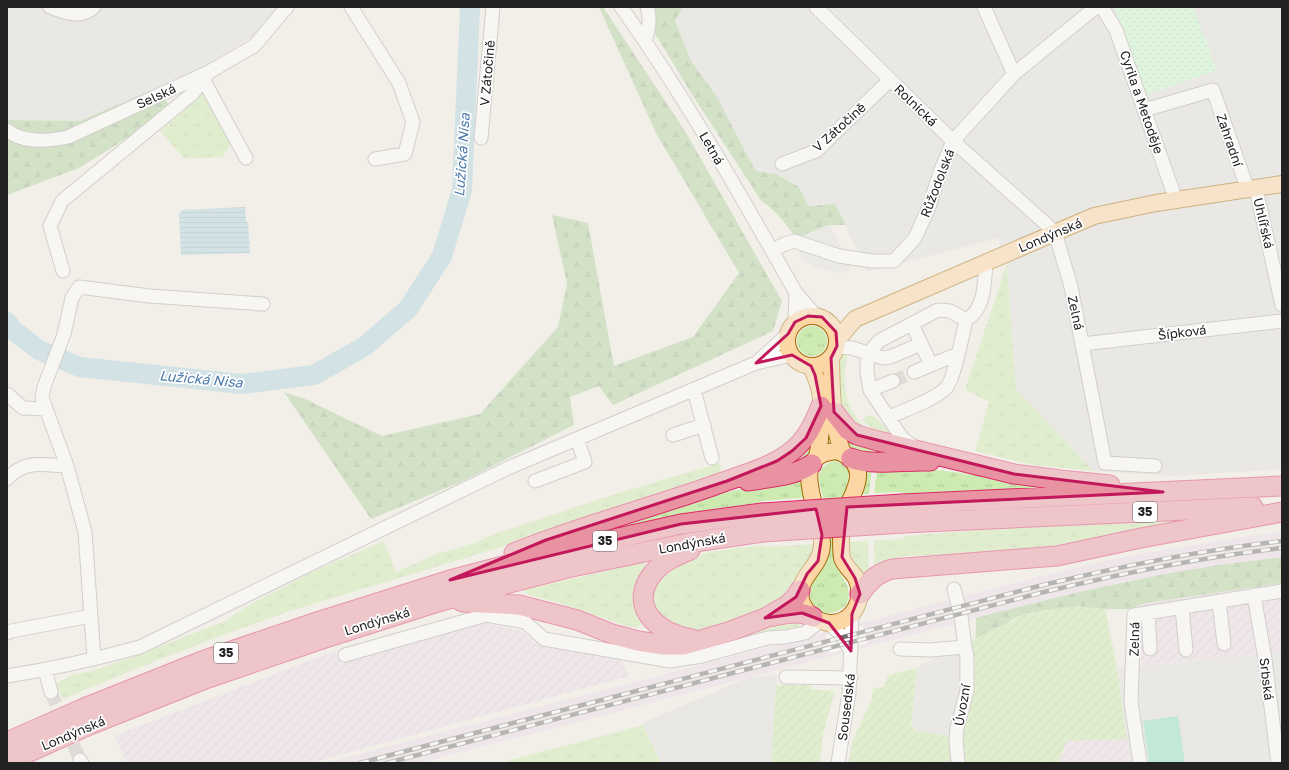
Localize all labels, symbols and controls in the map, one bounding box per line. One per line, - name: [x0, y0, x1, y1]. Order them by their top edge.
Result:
- street label: V Zátočině: [476, 39, 498, 107]
- street label: Cyrila a Metoděje: [1117, 48, 1167, 156]
- street label: Selská: [134, 80, 178, 112]
- street label: Rolnická: [891, 81, 941, 129]
- street label: V Zátočině: [809, 99, 869, 155]
- street label: Zahradní: [1213, 111, 1247, 170]
- water label: Lužická Nisa: [450, 112, 473, 197]
- street label: Letná: [696, 129, 728, 167]
- street label: Růžodolská: [917, 146, 957, 220]
- street label: Uhlířská: [1250, 196, 1278, 250]
- street label: Londýnská: [1016, 214, 1084, 256]
- street label: Zelná: [1065, 294, 1087, 332]
- street label: Šípková: [1157, 321, 1207, 343]
- water label: Lužická Nisa: [159, 366, 245, 391]
- road number: 35: [1133, 502, 1157, 522]
- street label: Londýnská: [657, 529, 727, 557]
- road number: 35: [593, 531, 617, 551]
- street label: Londýnská: [342, 603, 412, 639]
- street label: Zelná: [1125, 621, 1143, 657]
- road number: 35: [214, 643, 238, 663]
- street label: Srbská: [1256, 657, 1278, 701]
- street label: Sousedská: [834, 672, 858, 742]
- street label: Úvozní: [950, 681, 974, 727]
- street label: Londýnská: [39, 712, 107, 754]

